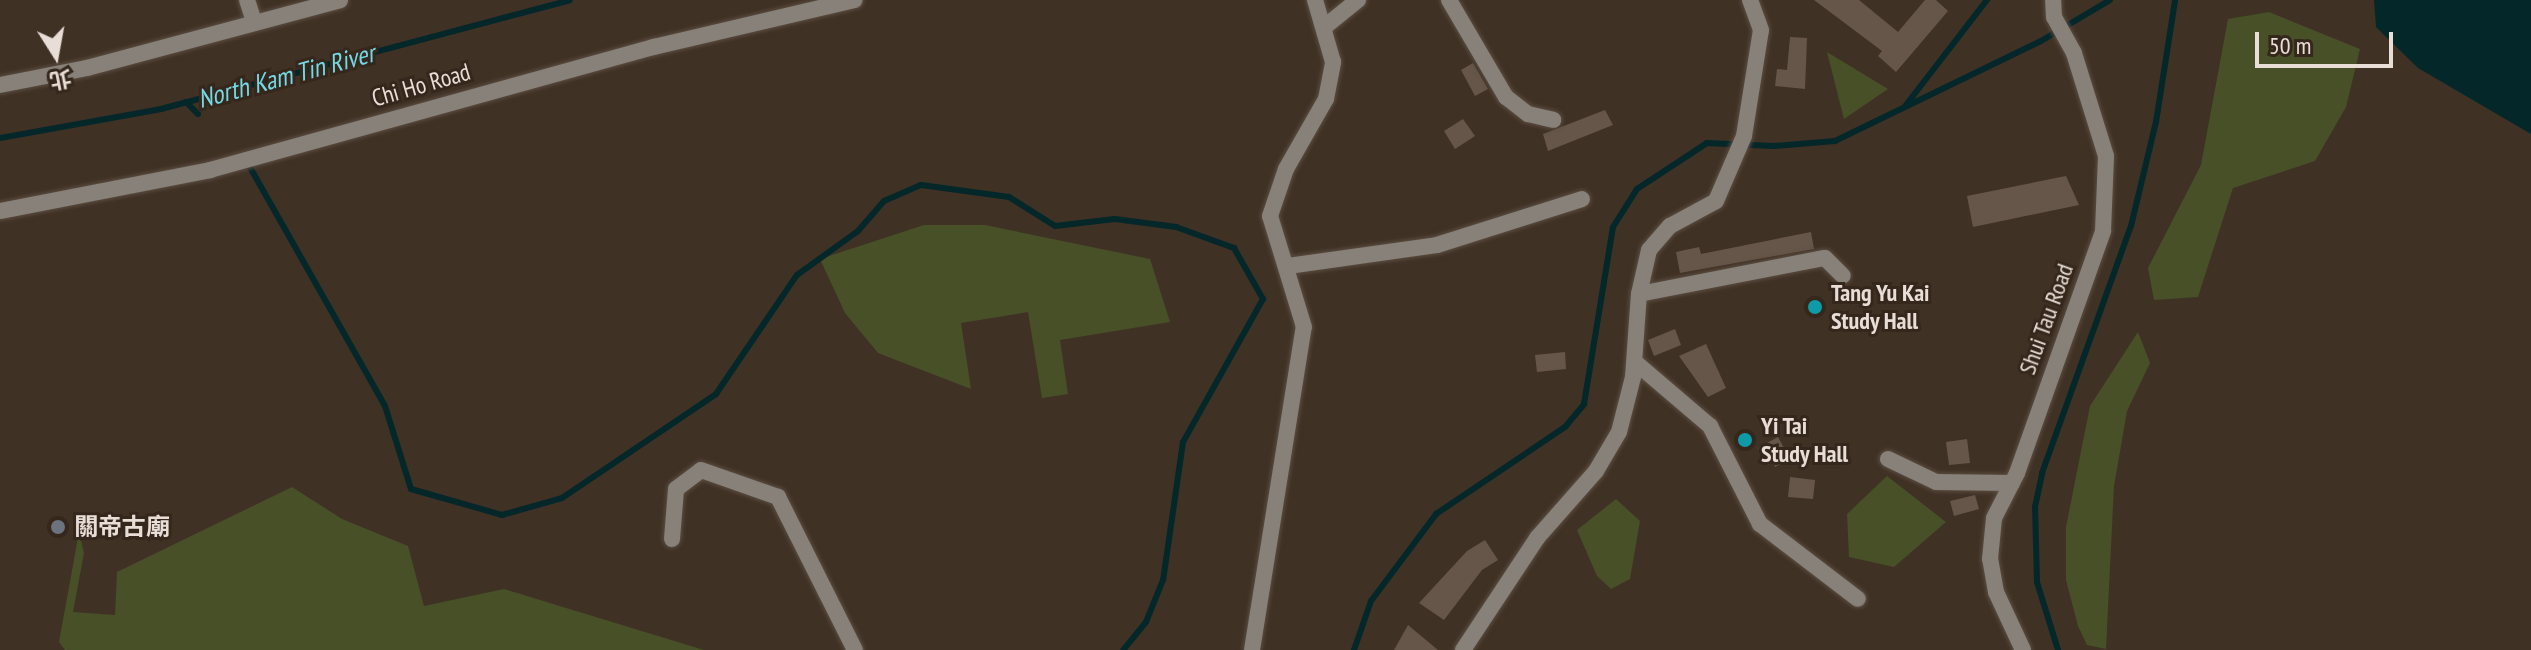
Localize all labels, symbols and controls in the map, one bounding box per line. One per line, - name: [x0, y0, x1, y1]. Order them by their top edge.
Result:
- north arrow: [16, 16, 96, 96]
- scale bar: [2259, 16, 2397, 66]
- text: 50 m: [2269, 30, 2311, 61]
- water label: North Kam Tin River: [194, 37, 378, 115]
- street label: Chi Ho Road: [368, 57, 474, 113]
- text: 北: [47, 64, 74, 95]
- street label: Shui Tau Road: [2013, 259, 2079, 379]
- place label: Tang Yu Kai Study Hall: [1831, 279, 1930, 335]
- marker: Tang Yu Kai Study Hall: [1806, 298, 1824, 316]
- place label: Yi Tai Study Hall: [1761, 412, 1849, 468]
- marker: Yi Tai Study Hall: [1736, 431, 1754, 449]
- place label: 關帝古廟: [74, 513, 170, 541]
- marker: 關帝古廟: [49, 518, 67, 536]

